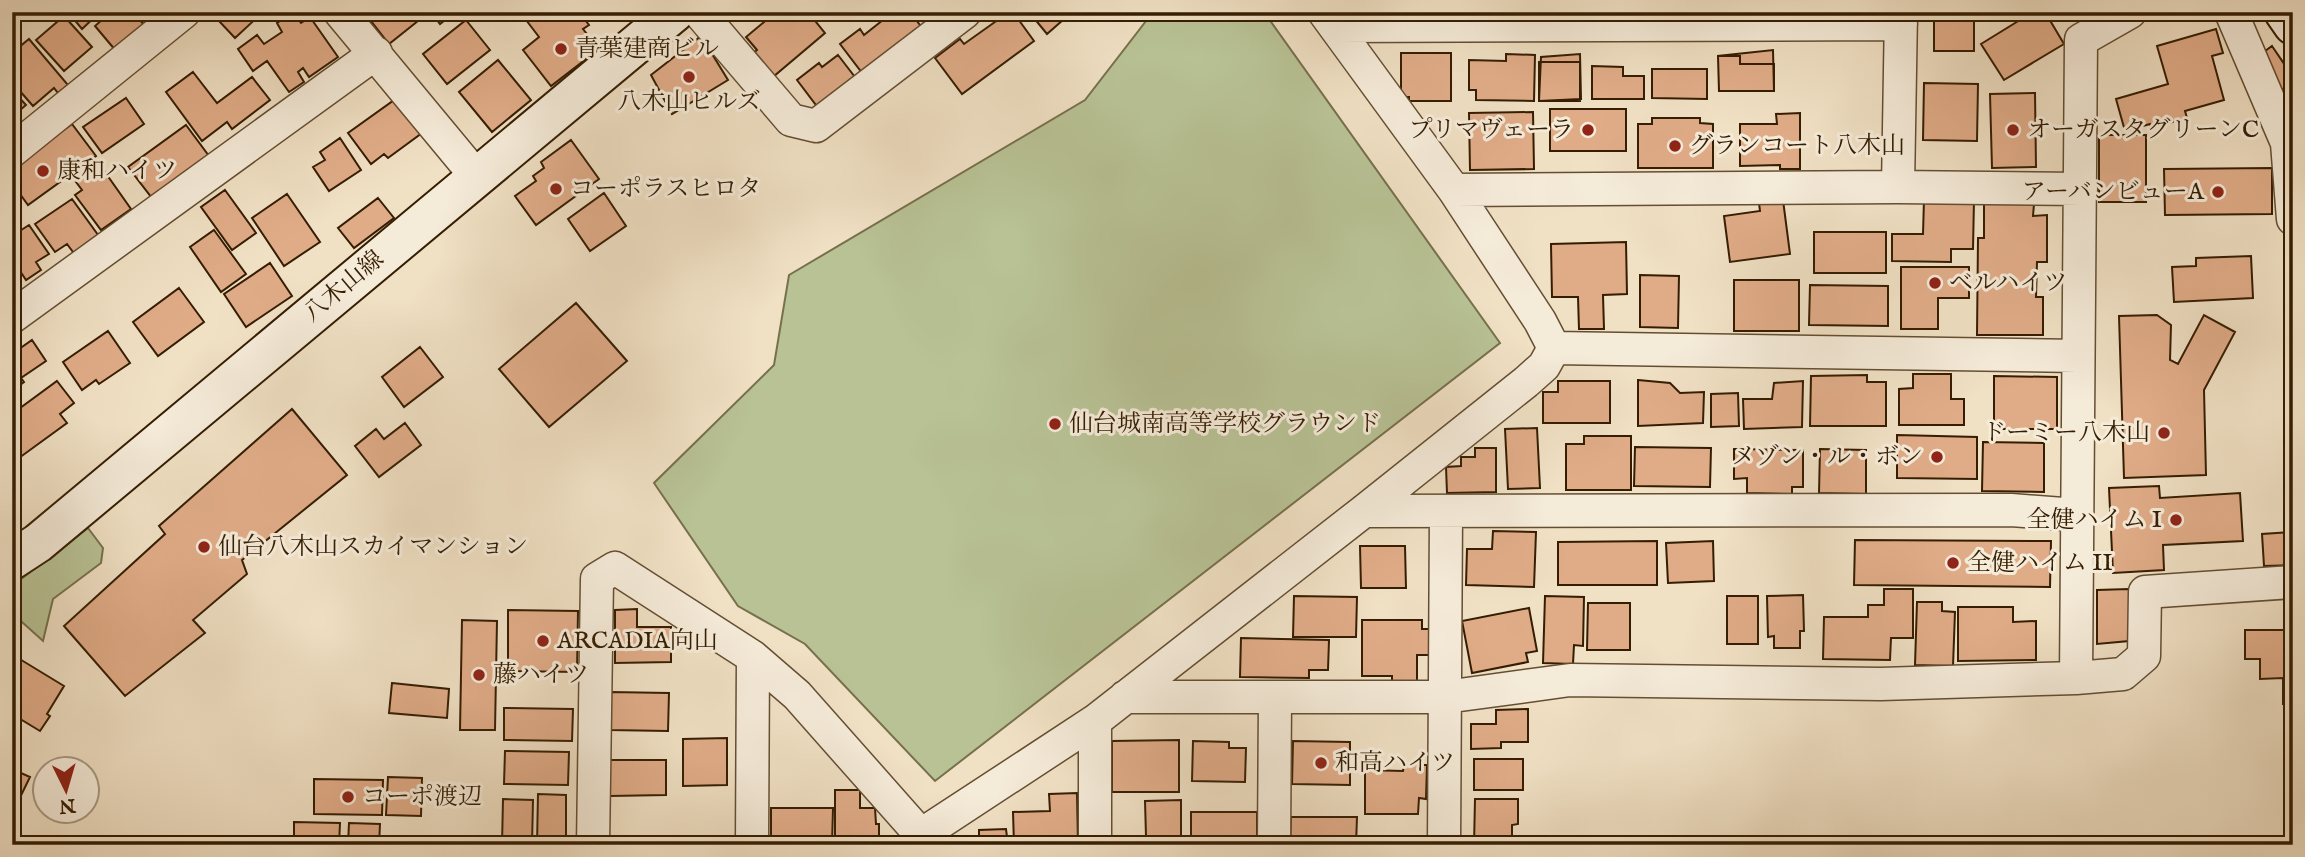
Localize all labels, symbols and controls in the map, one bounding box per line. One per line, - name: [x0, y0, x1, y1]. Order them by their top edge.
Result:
- place label: 青葉建商ビル: [575, 34, 719, 65]
- marker: 青葉建商ビル: [553, 41, 569, 57]
- marker: 八木山ヒルズ: [681, 69, 697, 85]
- place label: 八木山ヒルズ: [617, 87, 761, 118]
- place label: プリマヴェーラ: [1408, 115, 1574, 146]
- place label: オーガスタグリーンC: [2027, 115, 2259, 146]
- marker: プリマヴェーラ: [1580, 122, 1596, 138]
- marker: オーガスタグリーンC: [2005, 122, 2021, 138]
- place label: グランコート八木山: [1689, 131, 1905, 162]
- marker: グランコート八木山: [1667, 138, 1683, 154]
- place label: 康和ハイツ: [57, 156, 177, 187]
- marker: 康和ハイツ: [35, 163, 51, 179]
- place label: コーポラスヒロタ: [570, 174, 761, 205]
- place label: アーバンビューA: [2022, 177, 2205, 208]
- marker: コーポラスヒロタ: [548, 181, 564, 197]
- marker: アーバンビューA: [2210, 184, 2226, 200]
- street label: 八木山線: [297, 244, 391, 330]
- place label: ベルハイツ: [1949, 268, 2067, 299]
- marker: ベルハイツ: [1927, 275, 1943, 291]
- place label: 仙台城南高等学校グラウンド: [1069, 409, 1381, 440]
- marker: 仙台城南高等学校グラウンド: [1047, 416, 1063, 432]
- place label: ドーミー八木山: [1982, 418, 2150, 449]
- marker: ドーミー八木山: [2156, 425, 2172, 441]
- place label: メゾン・ル・ボン: [1732, 442, 1923, 473]
- marker: メゾン・ル・ボン: [1929, 449, 1945, 465]
- place label: 全健ハイム I: [2026, 505, 2162, 536]
- marker: 全健ハイム I: [2168, 512, 2184, 528]
- place label: 仙台八木山スカイマンション: [218, 532, 528, 563]
- marker: 仙台八木山スカイマンション: [196, 539, 212, 555]
- place label: 全健ハイム II: [1967, 548, 2113, 579]
- marker: 全健ハイム II: [1945, 555, 1961, 571]
- place label: ARCADIA向山: [556, 626, 718, 657]
- marker: ARCADIA向山: [535, 633, 551, 649]
- place label: 藤ハイツ: [493, 660, 589, 691]
- marker: 藤ハイツ: [471, 667, 487, 683]
- place label: 和高ハイツ: [1335, 748, 1455, 779]
- marker: 和高ハイツ: [1313, 755, 1329, 771]
- north arrow: [32, 756, 102, 826]
- place label: コーポ渡辺: [362, 782, 482, 813]
- marker: コーポ渡辺: [340, 789, 356, 805]
- text: N: [58, 792, 78, 818]

